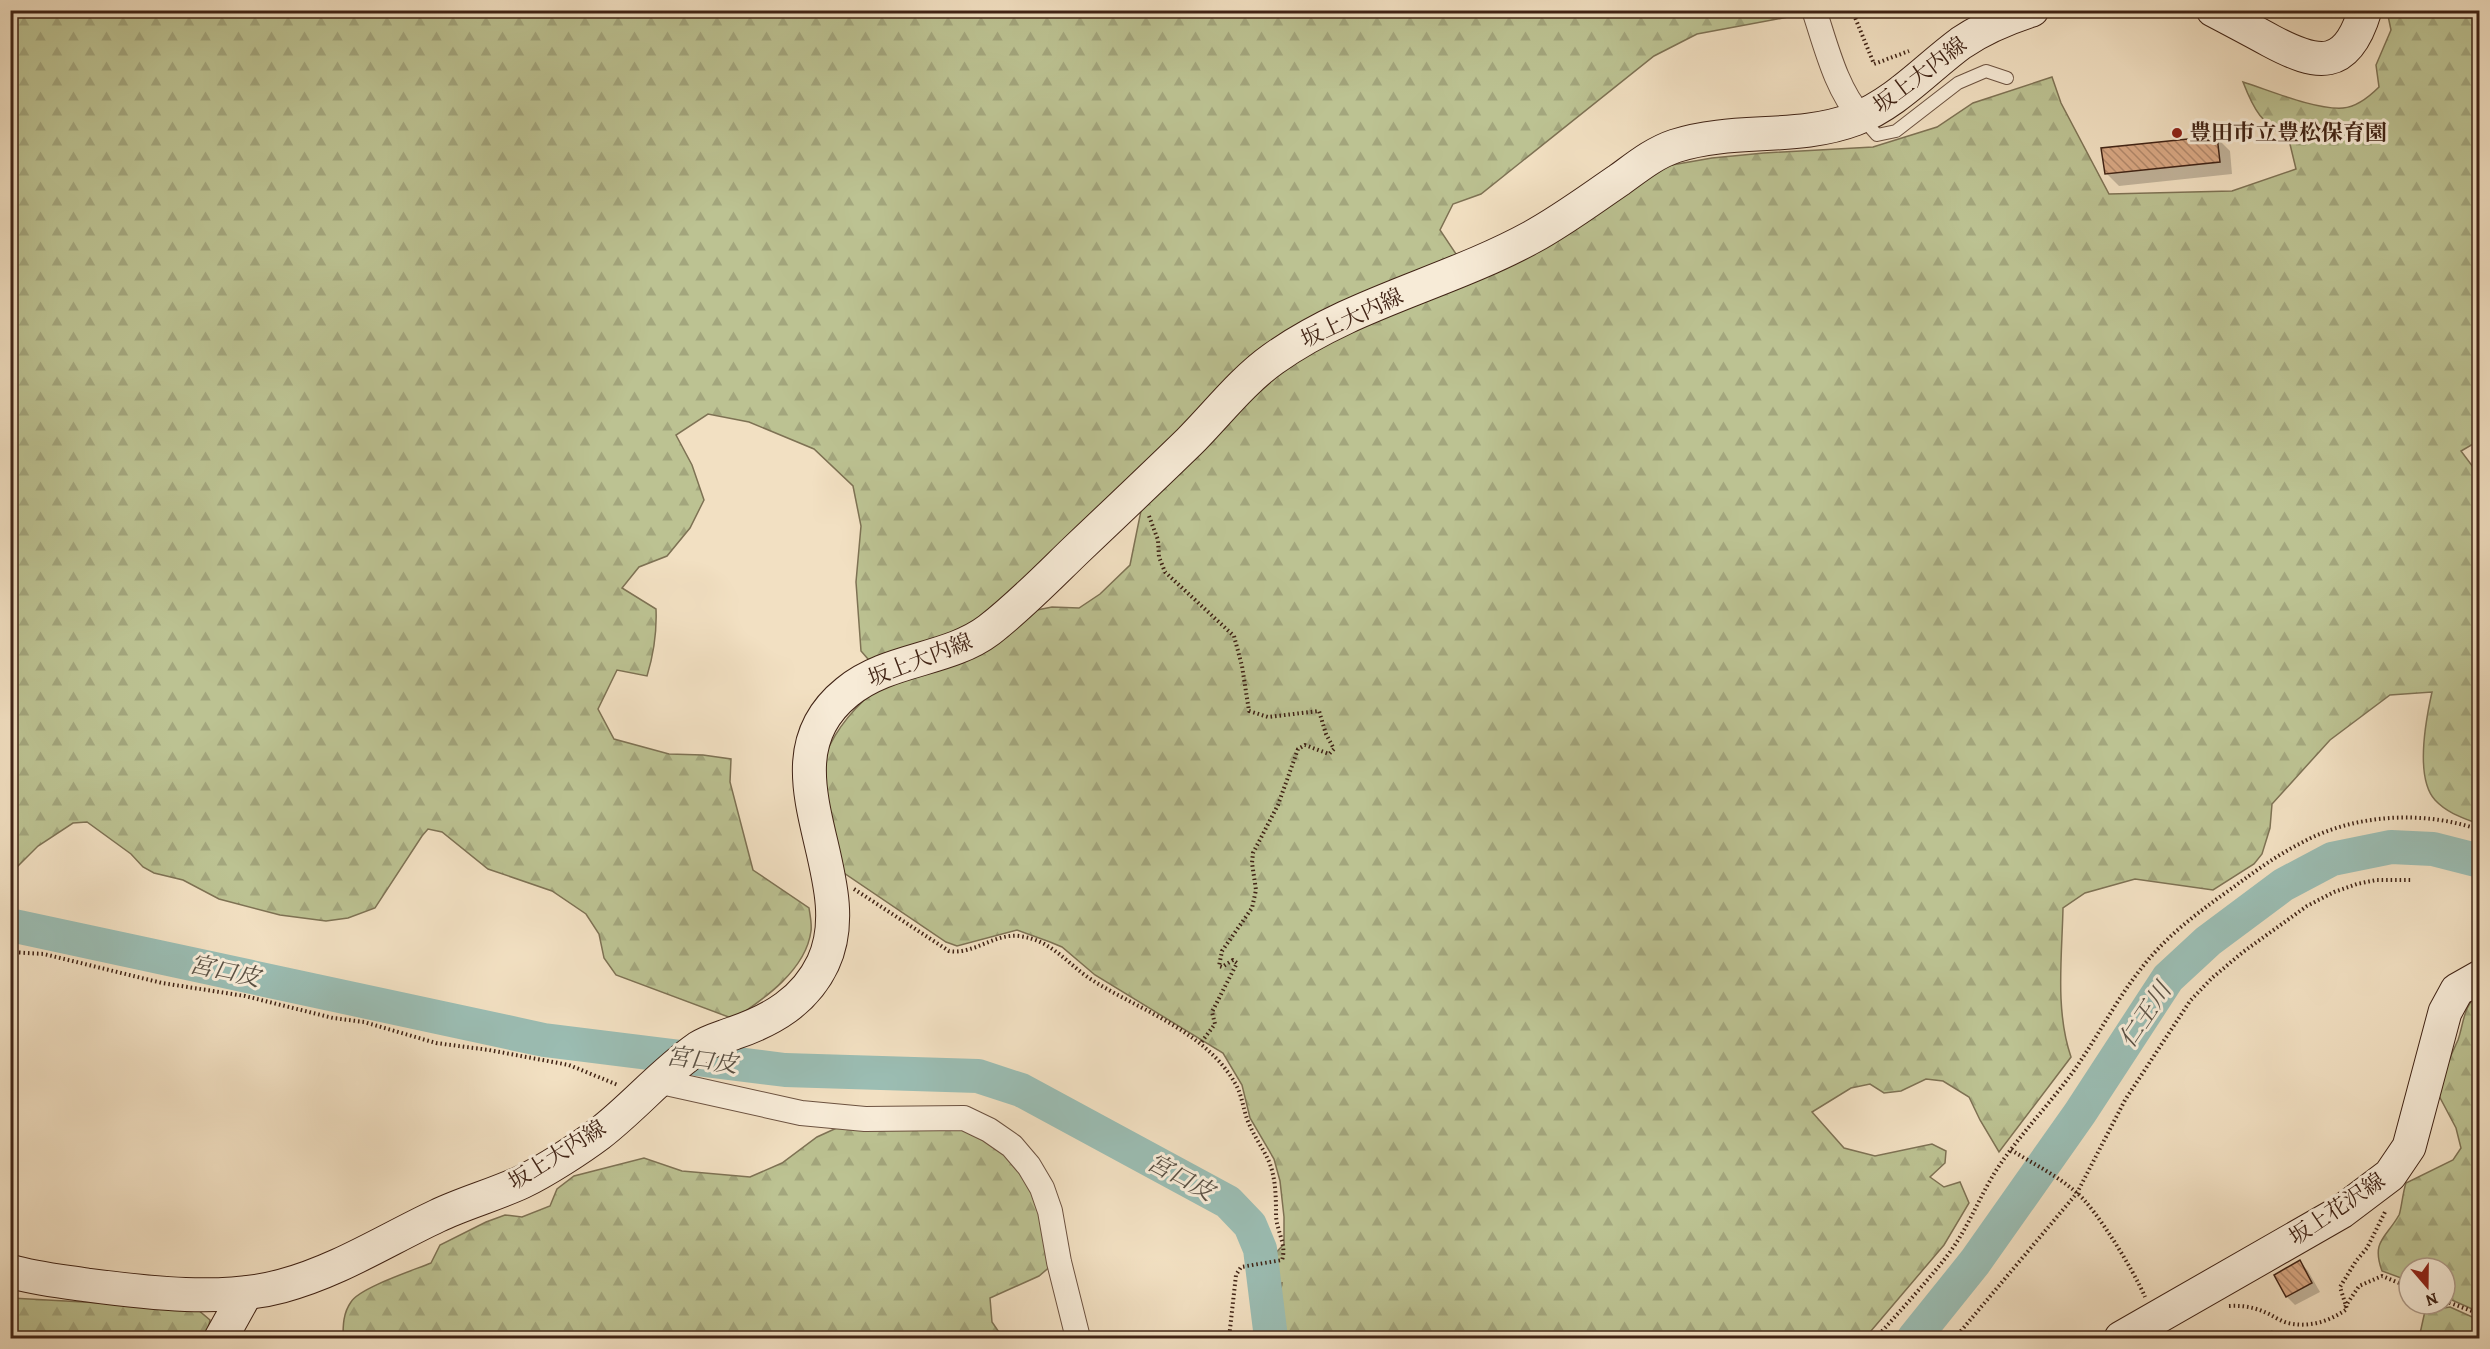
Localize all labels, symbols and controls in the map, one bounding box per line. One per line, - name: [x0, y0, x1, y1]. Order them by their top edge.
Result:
- street label: 坂上大内線: [1867, 30, 1973, 120]
- place label: 豊田市立豊松保育園: [2189, 118, 2387, 148]
- marker: 豊田市立豊松保育園: [2170, 126, 2184, 140]
- street label: 坂上大内線: [1296, 281, 1408, 355]
- street label: 坂上大内線: [863, 626, 977, 694]
- water label: 宮口皮: [186, 948, 265, 995]
- water label: 仁王川: [2112, 974, 2180, 1054]
- water label: 宮口皮: [664, 1040, 742, 1081]
- street label: 坂上大内線: [502, 1113, 612, 1197]
- water label: 宮口皮: [1142, 1146, 1222, 1209]
- street label: 坂上花沢線: [2283, 1166, 2391, 1252]
- north arrow: [2397, 1256, 2457, 1316]
- text: N: [2422, 1287, 2441, 1312]

